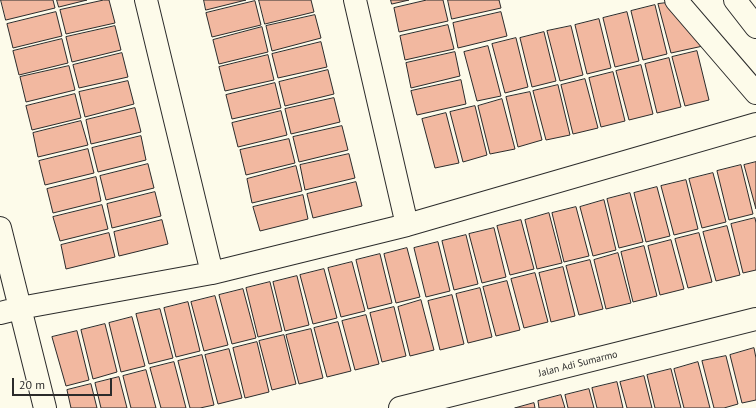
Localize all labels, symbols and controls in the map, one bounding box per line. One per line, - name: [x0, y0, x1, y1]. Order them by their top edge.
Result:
- street label: Jalan Adi Sumarmo: [537, 348, 619, 380]
- scale bar: [14, 370, 114, 396]
- text: 20 m: [19, 377, 45, 392]

